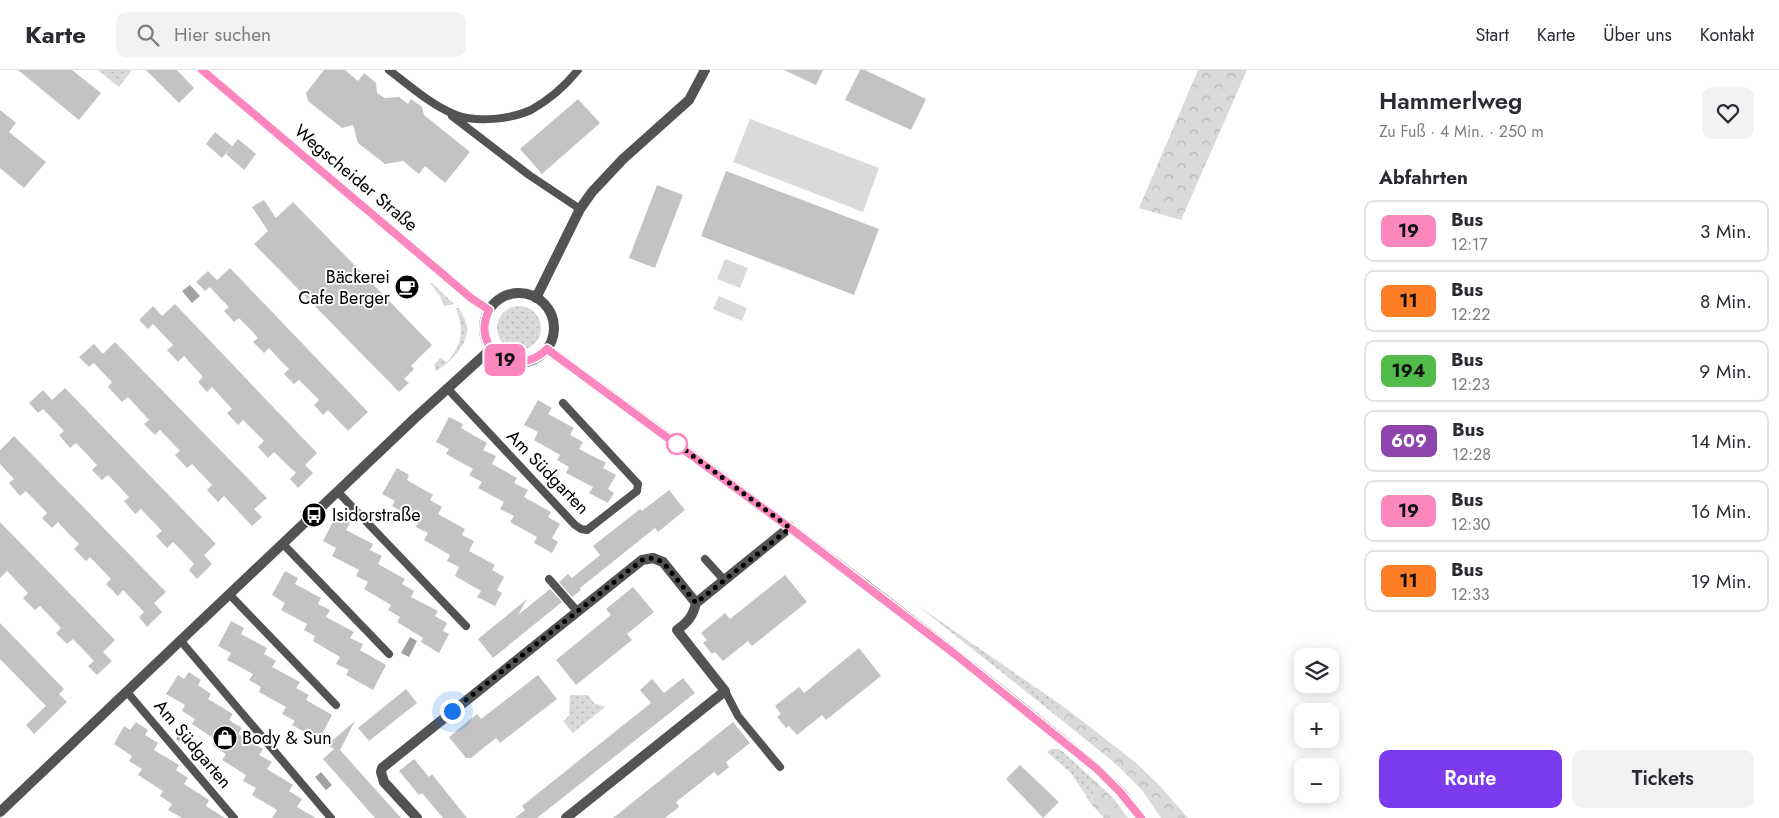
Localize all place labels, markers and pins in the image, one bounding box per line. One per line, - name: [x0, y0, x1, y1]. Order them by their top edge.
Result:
- place label: Bäckerei Cafe Berger: [298, 264, 391, 311]
- cafe icon: Bäckerei Cafe Berger: [394, 274, 420, 300]
- unlabelled marker: [666, 433, 688, 455]
- bus stop icon: Isidorstraße: [301, 502, 327, 528]
- place label: Isidorstraße: [332, 502, 420, 528]
- shop icon: Body & Sun: [212, 725, 238, 751]
- place label: Body & Sun: [242, 725, 332, 751]

